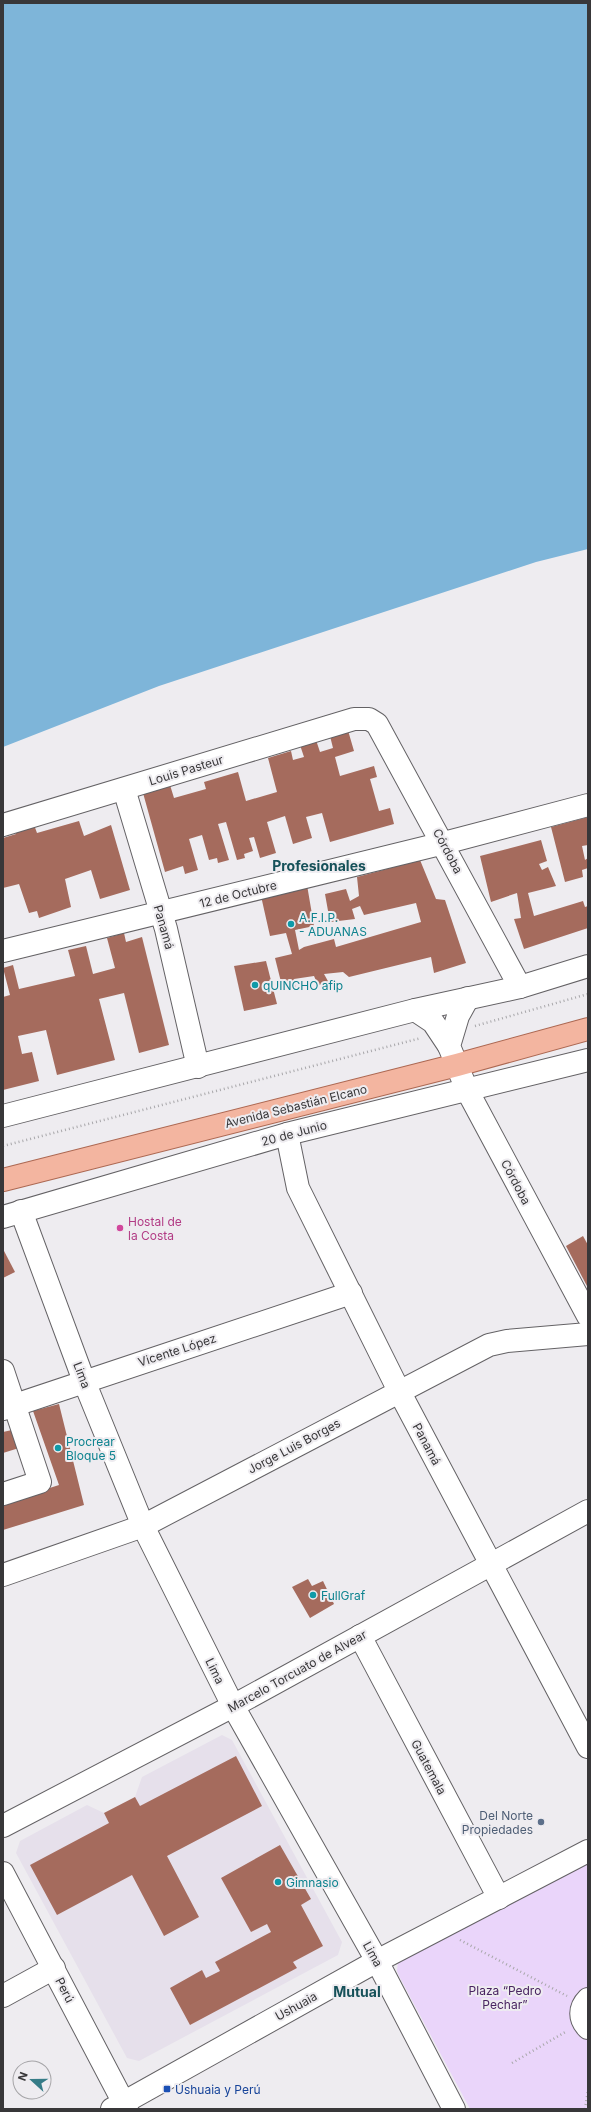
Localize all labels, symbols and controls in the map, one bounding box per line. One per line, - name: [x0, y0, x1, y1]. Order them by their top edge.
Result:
- street label: Louis Pasteur: [147, 751, 225, 788]
- street label: Córdoba: [430, 826, 466, 876]
- district label: Profesionales: [272, 857, 366, 874]
- street label: 12 de Octubre: [198, 877, 278, 911]
- street label: Panamá: [151, 903, 177, 951]
- place label: A.F.I.P. - ADUANAS: [299, 910, 367, 939]
- marker: A.F.I.P. - ADUANAS: [286, 919, 296, 929]
- place label: qUINCHO afip: [263, 978, 343, 993]
- marker: qUINCHO afip: [250, 980, 260, 990]
- street label: Avenida Sebastián Elcano: [223, 1081, 369, 1131]
- street label: 20 de Junio: [260, 1117, 328, 1149]
- street label: Córdoba: [498, 1157, 534, 1207]
- place label: Hostal de la Costa: [128, 1214, 182, 1243]
- marker: Hostal de la Costa: [115, 1223, 125, 1233]
- street label: Vicente López: [136, 1330, 218, 1370]
- street label: Lima: [70, 1360, 94, 1390]
- street label: Jorge Luis Borges: [245, 1415, 343, 1477]
- street label: Panamá: [410, 1420, 444, 1468]
- place label: Procrear Bloque 5: [66, 1434, 116, 1463]
- marker: Procrear Bloque 5: [53, 1443, 63, 1453]
- place label: FullGraf: [321, 1588, 366, 1603]
- marker: FullGraf: [308, 1590, 318, 1600]
- street label: Marcelo Torcuato de Alvear: [225, 1626, 369, 1715]
- street label: Lima: [202, 1656, 228, 1686]
- street label: Guatemala: [408, 1737, 450, 1797]
- place label: Del Norte Propiedades: [462, 1808, 533, 1837]
- marker: Del Norte Propiedades: [536, 1817, 546, 1827]
- place label: Gimnasio: [286, 1875, 339, 1890]
- marker: Gimnasio: [273, 1877, 283, 1887]
- street label: Lima: [360, 1939, 386, 1969]
- street label: Perú: [52, 1975, 78, 2005]
- district label: Mutual: [333, 1983, 381, 2000]
- park label: Plaza “Pedro Pechar”: [469, 1983, 541, 2012]
- street label: Ushuaia: [272, 1988, 320, 2024]
- north arrow: [12, 2060, 52, 2100]
- text: N: [15, 2070, 31, 2083]
- place label: Ushuaia y Perú: [175, 2082, 261, 2097]
- marker: Ushuaia y Perú: [162, 2084, 172, 2094]

